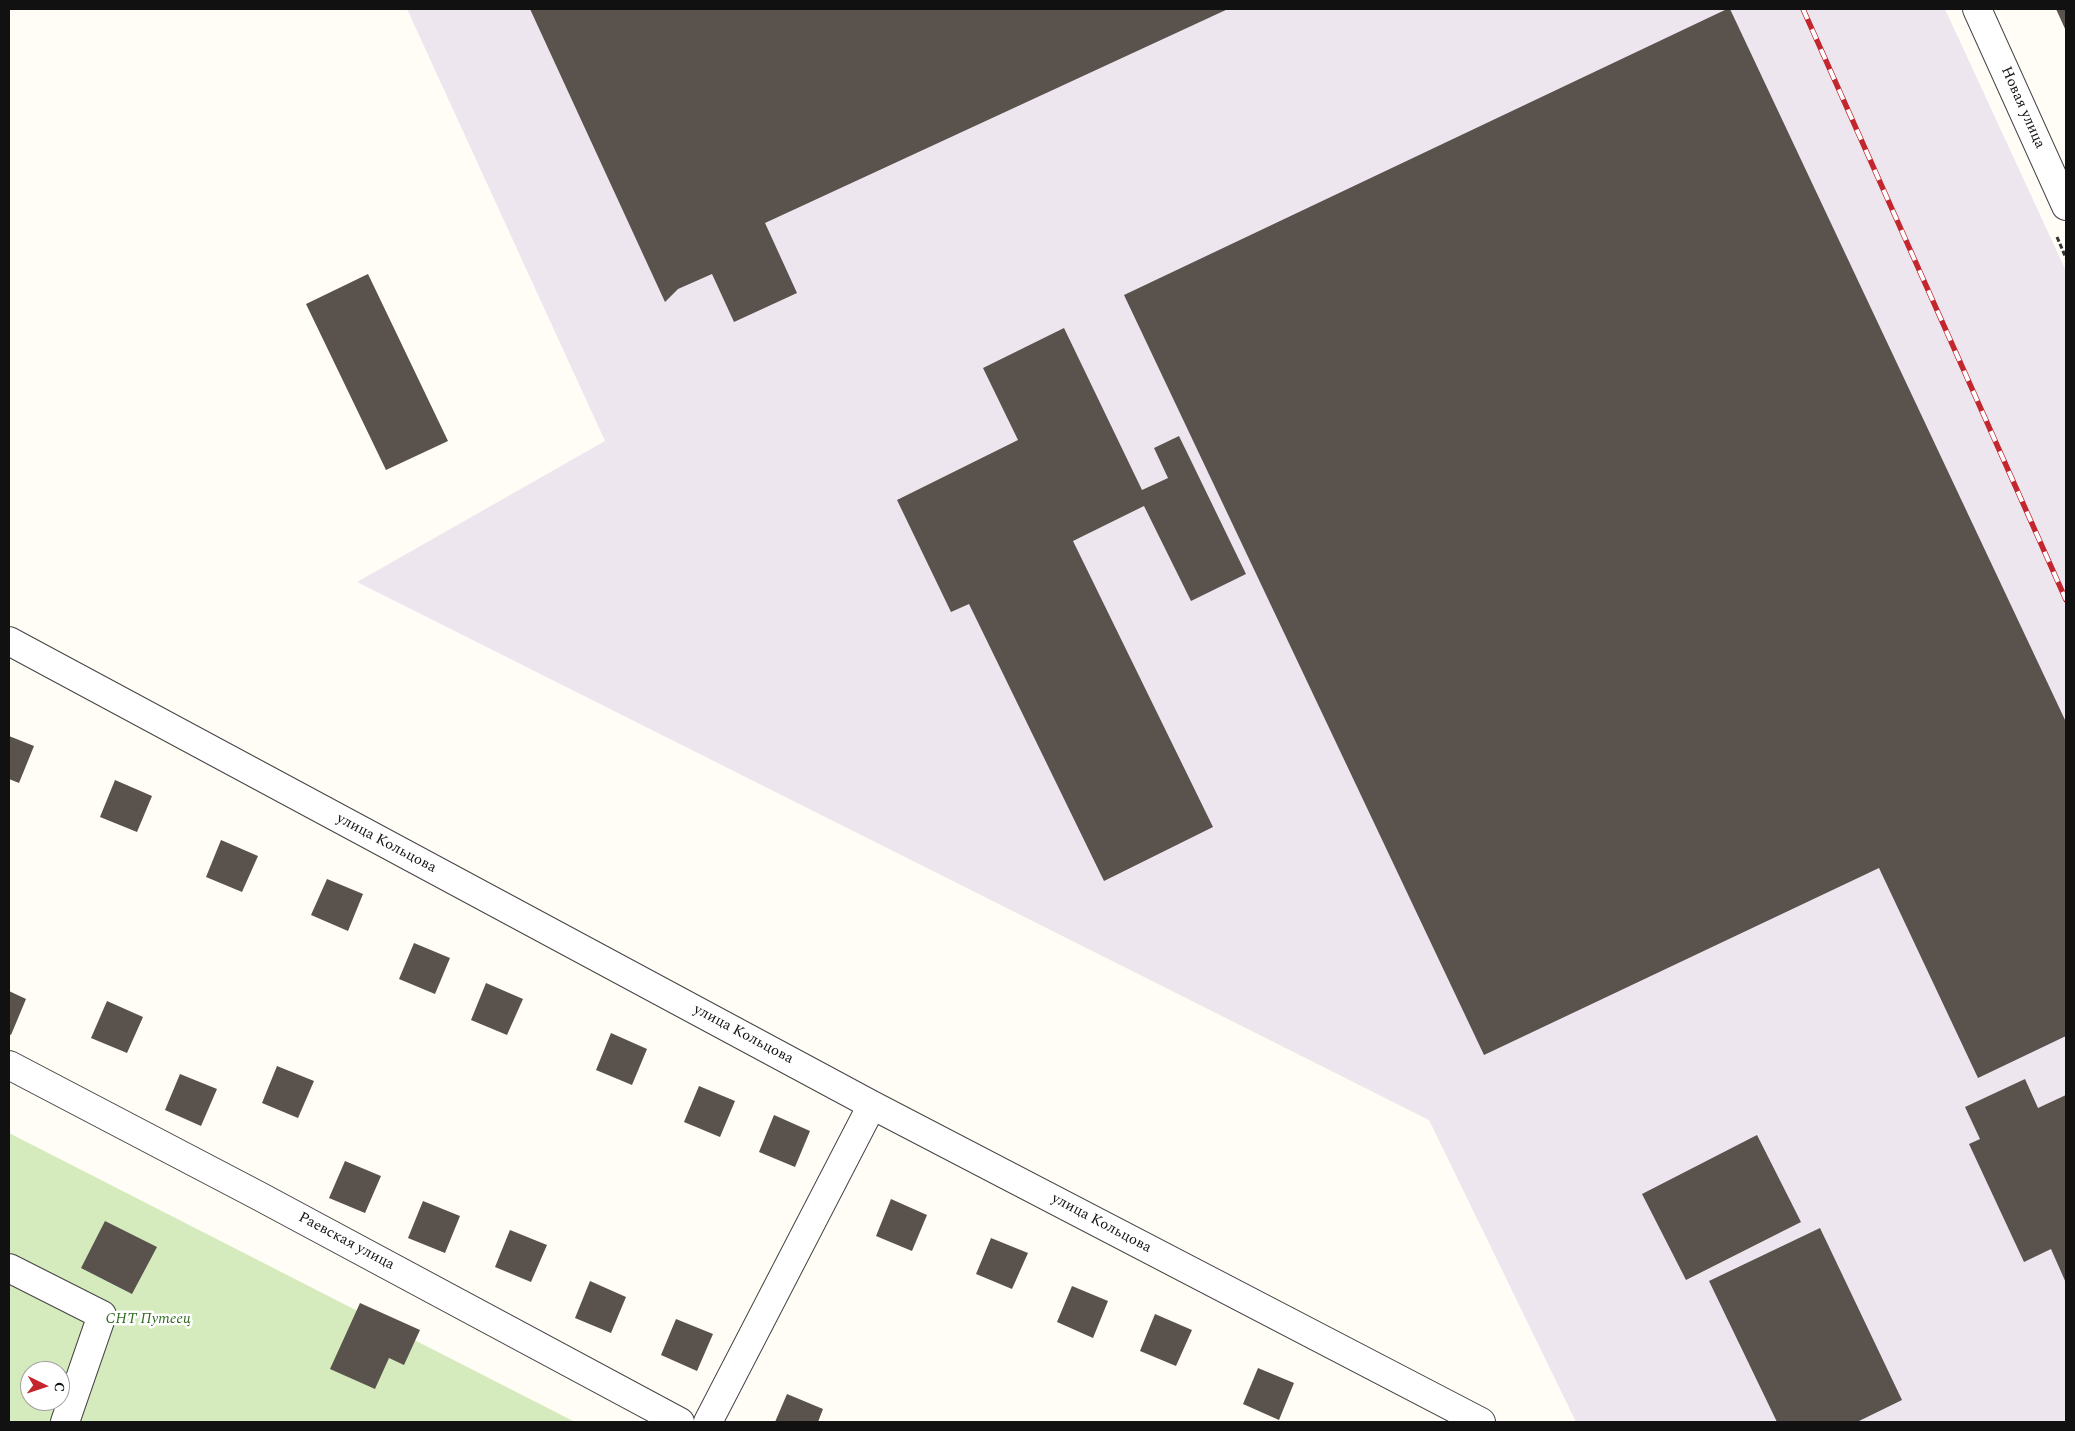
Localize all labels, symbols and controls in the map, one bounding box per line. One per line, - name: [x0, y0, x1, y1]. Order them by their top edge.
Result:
- street label: Новая улица: [1996, 64, 2048, 152]
- street label: улица Кольцова: [333, 810, 439, 878]
- street label: улица Кольцова: [690, 1001, 796, 1069]
- street label: улица Кольцова: [1048, 1190, 1154, 1258]
- street label: Раевская улица: [295, 1209, 397, 1275]
- park label: СНТ Путеец: [105, 1311, 191, 1329]
- north arrow: [20, 1361, 70, 1411]
- text: С: [49, 1381, 70, 1393]

